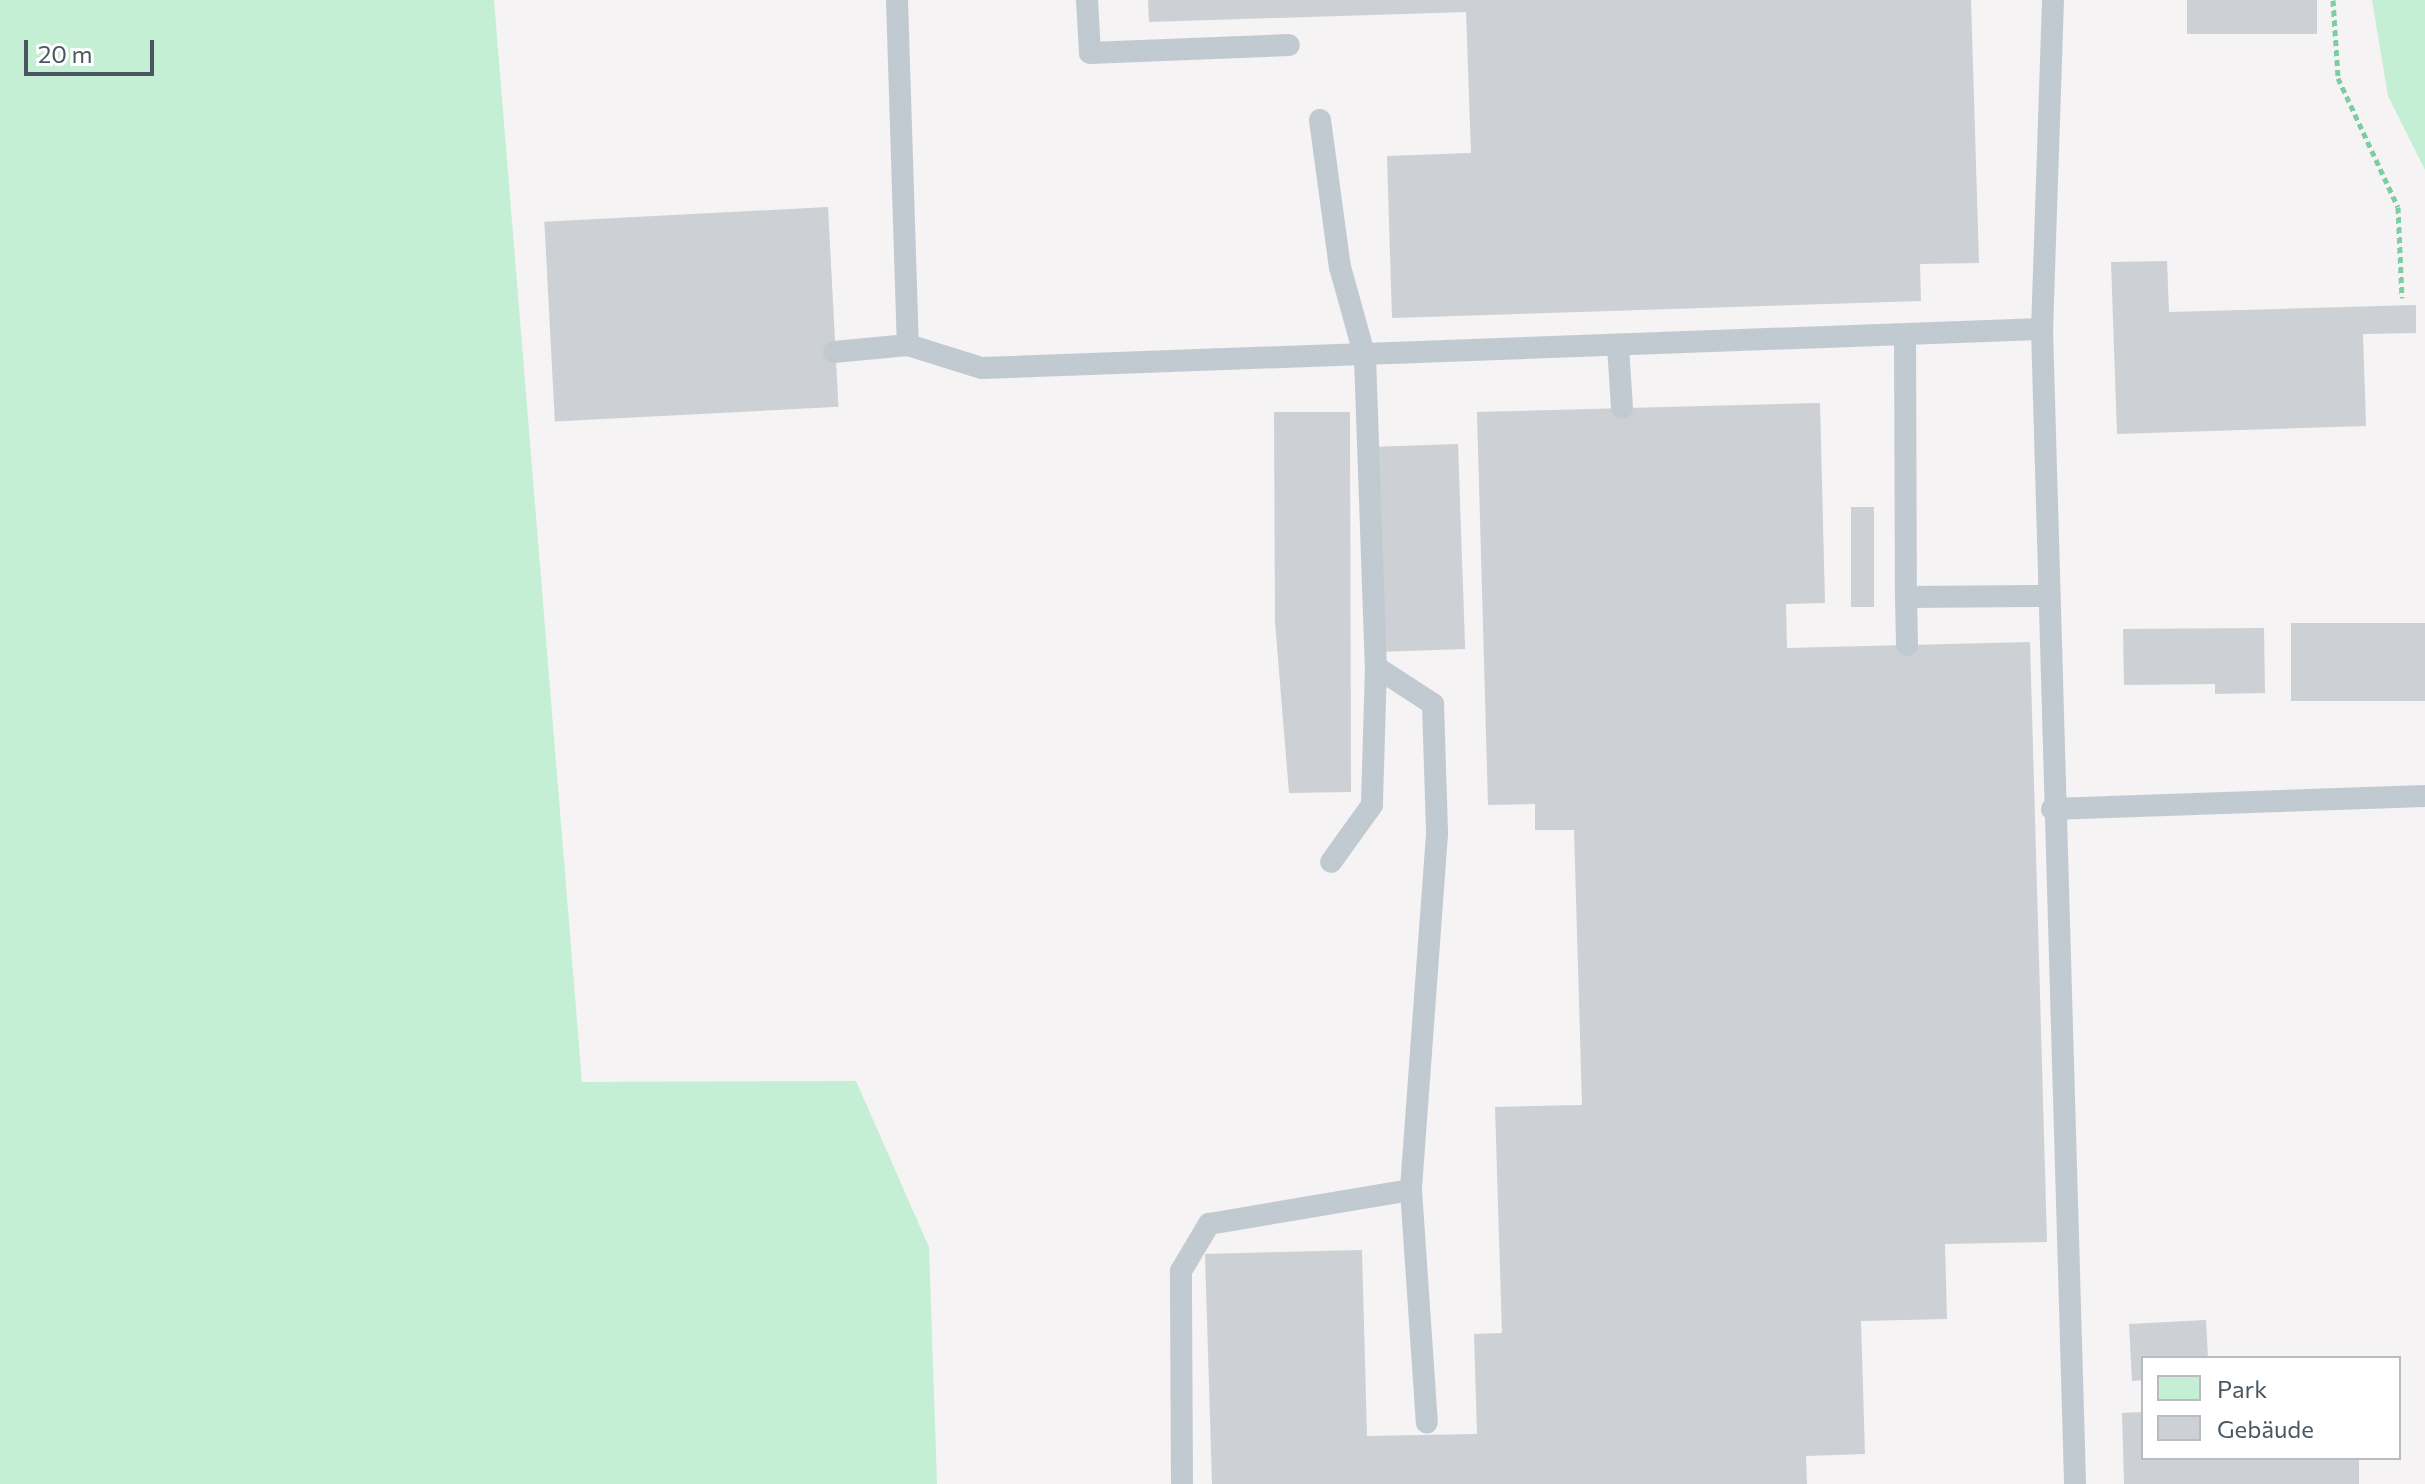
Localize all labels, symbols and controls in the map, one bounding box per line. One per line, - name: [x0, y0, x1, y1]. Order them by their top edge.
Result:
- scale bar: [28, 24, 158, 74]
- text: 20 m: [38, 39, 92, 68]
- legend: [2141, 1356, 2401, 1460]
- text: Park: [2217, 1374, 2267, 1403]
- text: Gebäude: [2217, 1414, 2314, 1443]

